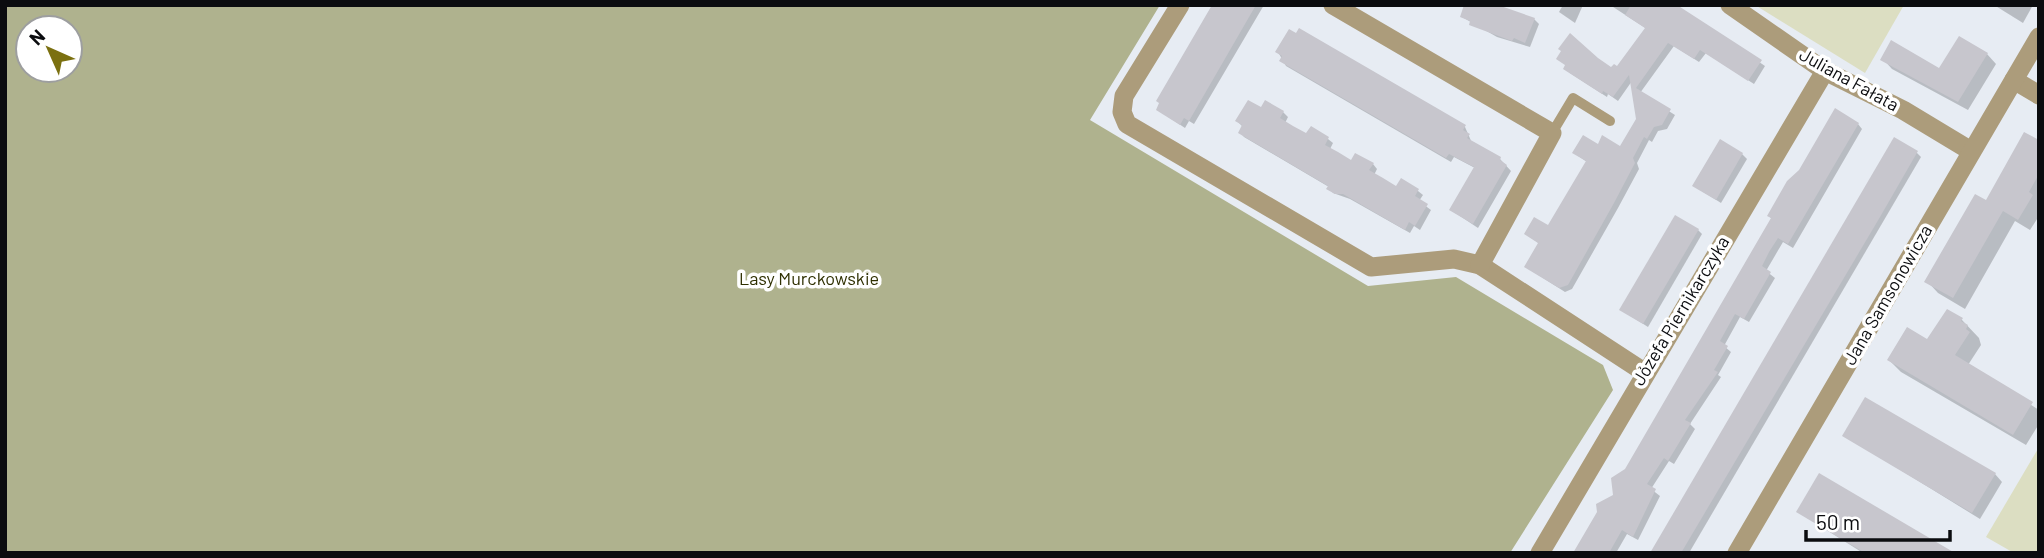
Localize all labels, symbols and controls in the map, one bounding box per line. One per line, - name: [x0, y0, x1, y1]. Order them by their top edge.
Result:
- north arrow: [14, 14, 84, 84]
- text: N: [24, 24, 49, 49]
- street label: Juliana Fałata: [1796, 43, 1903, 115]
- street label: Jana Samsonowicza: [1838, 220, 1936, 369]
- street label: Józefa Piernikarczyka: [1627, 232, 1733, 389]
- park label: Lasy Murckowskie: [739, 267, 879, 289]
- scale bar: [1806, 498, 1950, 542]
- text: 50 m: [1816, 509, 1860, 534]

